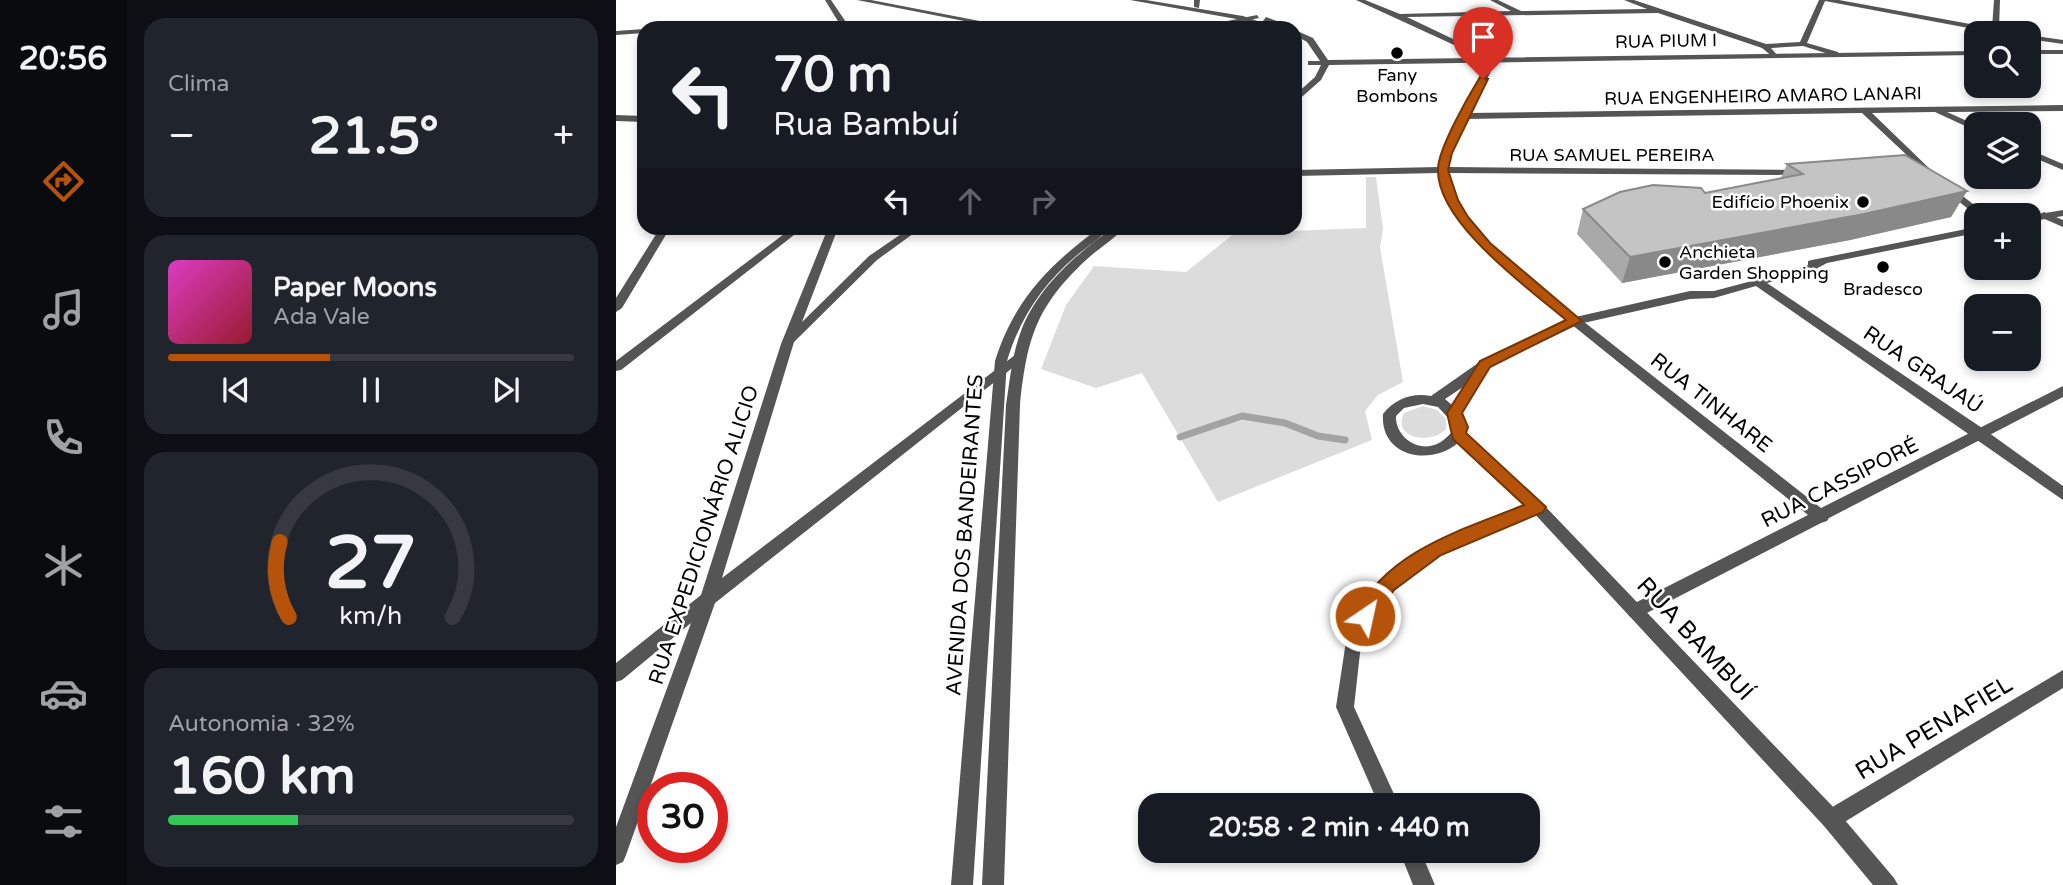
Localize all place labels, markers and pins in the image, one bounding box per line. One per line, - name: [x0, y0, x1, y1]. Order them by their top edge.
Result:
- pin: [1453, 7, 1513, 79]
- marker: Fany Bombons: [1389, 45, 1405, 61]
- place label: Fany Bombons: [1356, 64, 1438, 107]
- place label: Edifício Phoenix: [1712, 191, 1849, 213]
- marker: Edifício Phoenix: [1855, 194, 1871, 210]
- place label: Anchieta Garden Shopping: [1679, 241, 1829, 284]
- marker: Anchieta Garden Shopping: [1657, 254, 1673, 270]
- marker: Bradesco: [1875, 259, 1891, 275]
- place label: Bradesco: [1843, 278, 1923, 300]

